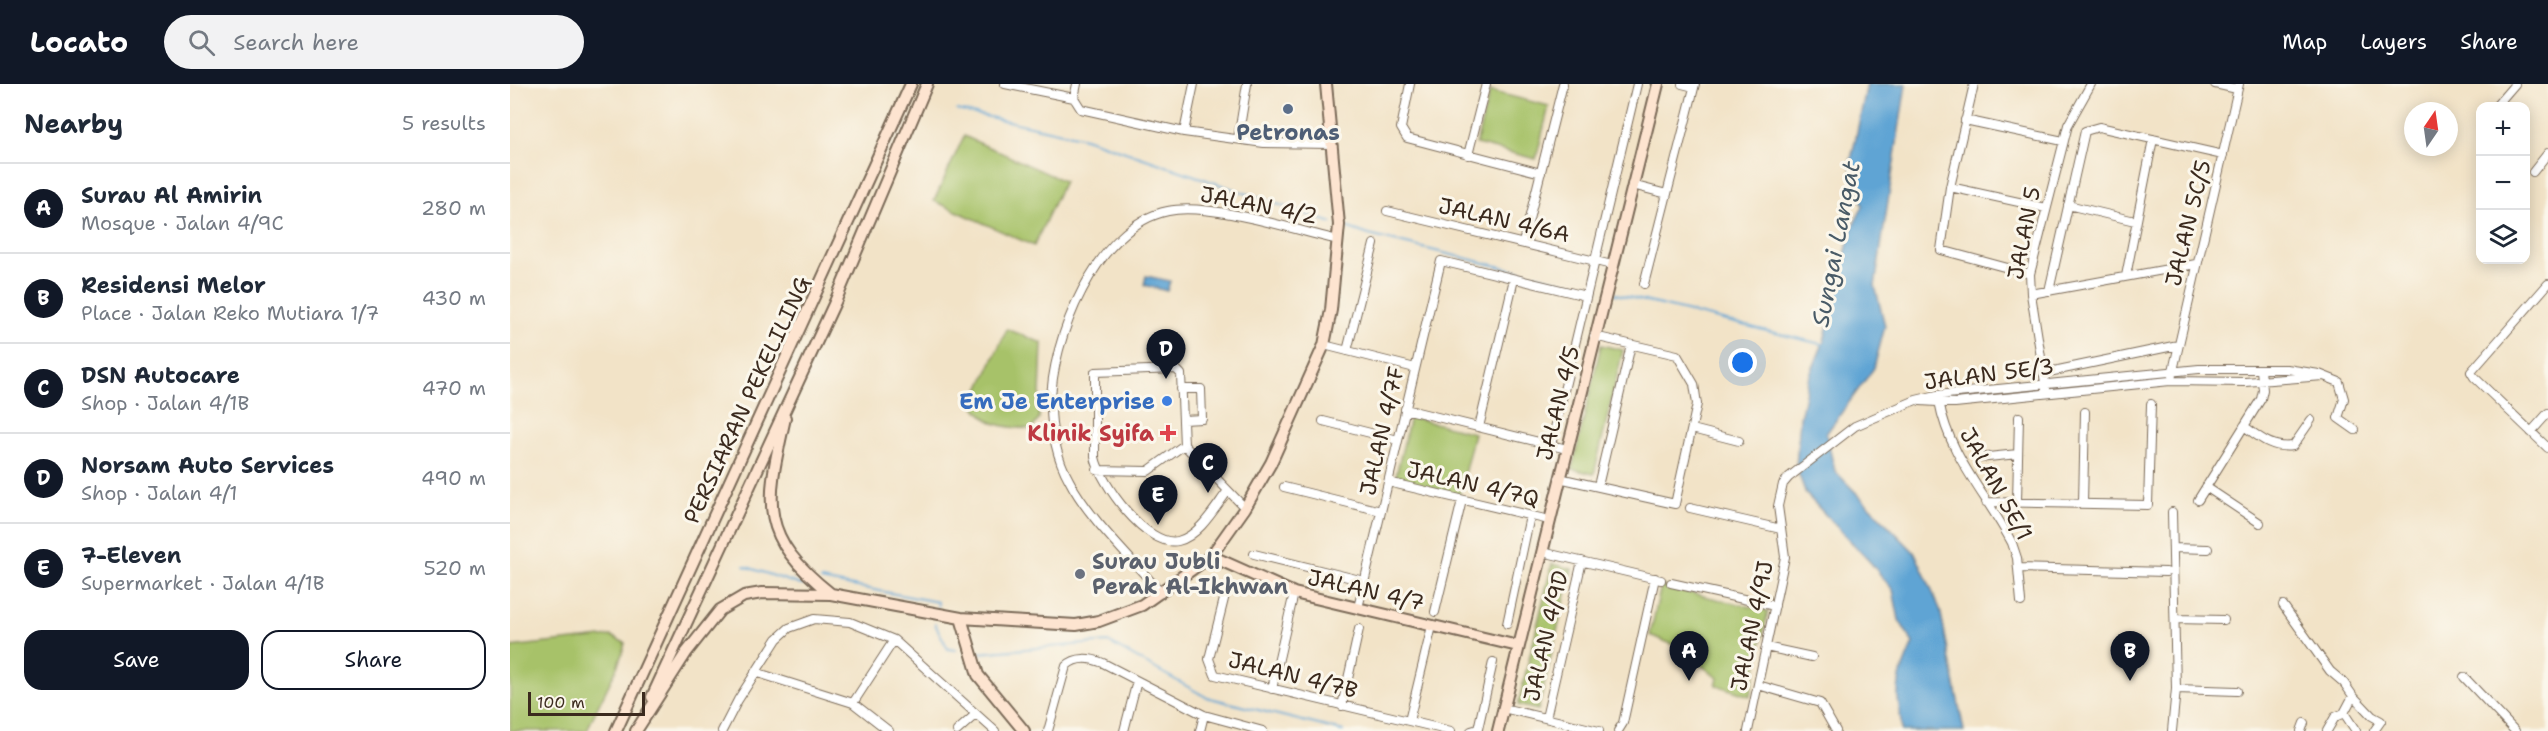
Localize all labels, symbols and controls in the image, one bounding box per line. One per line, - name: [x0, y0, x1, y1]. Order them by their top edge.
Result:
- search box: [164, 15, 584, 69]
- text: Locato: [30, 23, 128, 61]
- icon: search: [185, 26, 218, 59]
- text: Search here: [233, 28, 359, 57]
- text: Map: [2282, 28, 2327, 56]
- text: Layers: [2360, 28, 2427, 56]
- text: Share: [2460, 28, 2518, 56]
- marker: Petronas: [1281, 102, 1295, 116]
- north arrow: [2404, 102, 2458, 156]
- map controls: [2476, 102, 2530, 264]
- button: +: [2476, 102, 2530, 156]
- text: Nearby: [24, 106, 123, 141]
- text: 5 results: [402, 110, 486, 136]
- place label: Petronas: [1236, 118, 1340, 147]
- button: −: [2476, 156, 2530, 210]
- street label: JALAN 5C/5: [2158, 157, 2218, 289]
- water label: Sungai Langat: [1804, 158, 1868, 330]
- street label: JALAN 4/2: [1198, 179, 1320, 231]
- text: Surau Al Amirin: [81, 181, 262, 210]
- street label: JALAN 5: [2001, 184, 2047, 282]
- street label: JALAN 4/6A: [1436, 191, 1572, 249]
- text: A: [36, 195, 51, 221]
- text: 280 m: [421, 195, 486, 221]
- text: Mosque · Jalan 4/9C: [81, 210, 284, 236]
- button: layers: [2476, 210, 2530, 264]
- text: Residensi Melor: [81, 271, 266, 300]
- street label: PERSIARAN PEKELILING: [677, 271, 817, 528]
- text: B: [37, 285, 50, 311]
- text: 430 m: [422, 285, 486, 311]
- text: Place · Jalan Reko Mutiara 1/7: [81, 300, 379, 326]
- pin: D: [1146, 330, 1186, 379]
- street label: JALAN 4/5: [1530, 343, 1586, 463]
- your location: [1728, 348, 1757, 377]
- street label: JALAN 5E/3: [1922, 352, 2056, 396]
- text: DSN Autocare: [81, 361, 240, 390]
- street label: JALAN 4/7F: [1353, 364, 1411, 498]
- text: C: [37, 375, 50, 401]
- text: 470 m: [422, 375, 486, 401]
- place label: Em Je Enterprise: [959, 387, 1155, 416]
- text: Shop · Jalan 4/1B: [81, 390, 249, 416]
- marker: Em Je Enterprise: [1160, 394, 1174, 408]
- place label: Klinik Syifa: [1027, 419, 1154, 448]
- street label: JALAN 5E/1: [1953, 422, 2039, 546]
- marker: Klinik Syifa: [1159, 424, 1177, 442]
- pin: C: [1188, 444, 1228, 493]
- text: Norsam Auto Services: [81, 451, 334, 480]
- street label: JALAN 4/7Q: [1404, 455, 1542, 513]
- text: D: [36, 465, 51, 491]
- text: 490 m: [421, 465, 486, 491]
- pin: E: [1138, 476, 1178, 525]
- text: Shop · Jalan 4/1: [81, 480, 238, 506]
- text: 7-Eleven: [81, 541, 181, 570]
- place label: Surau Jubli Perak Al-Ikhwan: [1092, 547, 1288, 601]
- text: E: [37, 555, 50, 581]
- text: 520 m: [423, 555, 486, 581]
- street label: JALAN 4/9J: [1724, 558, 1780, 694]
- street label: JALAN 4/7: [1305, 562, 1427, 618]
- marker: Surau Jubli Perak Al-Ikhwan: [1073, 567, 1087, 581]
- street label: JALAN 4/9D: [1517, 568, 1575, 704]
- text: Supermarket · Jalan 4/1B: [81, 570, 325, 596]
- button: Save: [24, 630, 249, 690]
- button: Share: [261, 630, 486, 690]
- pin: A: [1670, 632, 1708, 681]
- pin: B: [2110, 632, 2150, 681]
- street label: JALAN 4/7B: [1225, 645, 1361, 705]
- scale bar: [528, 689, 645, 716]
- text: 100 m: [537, 692, 585, 713]

